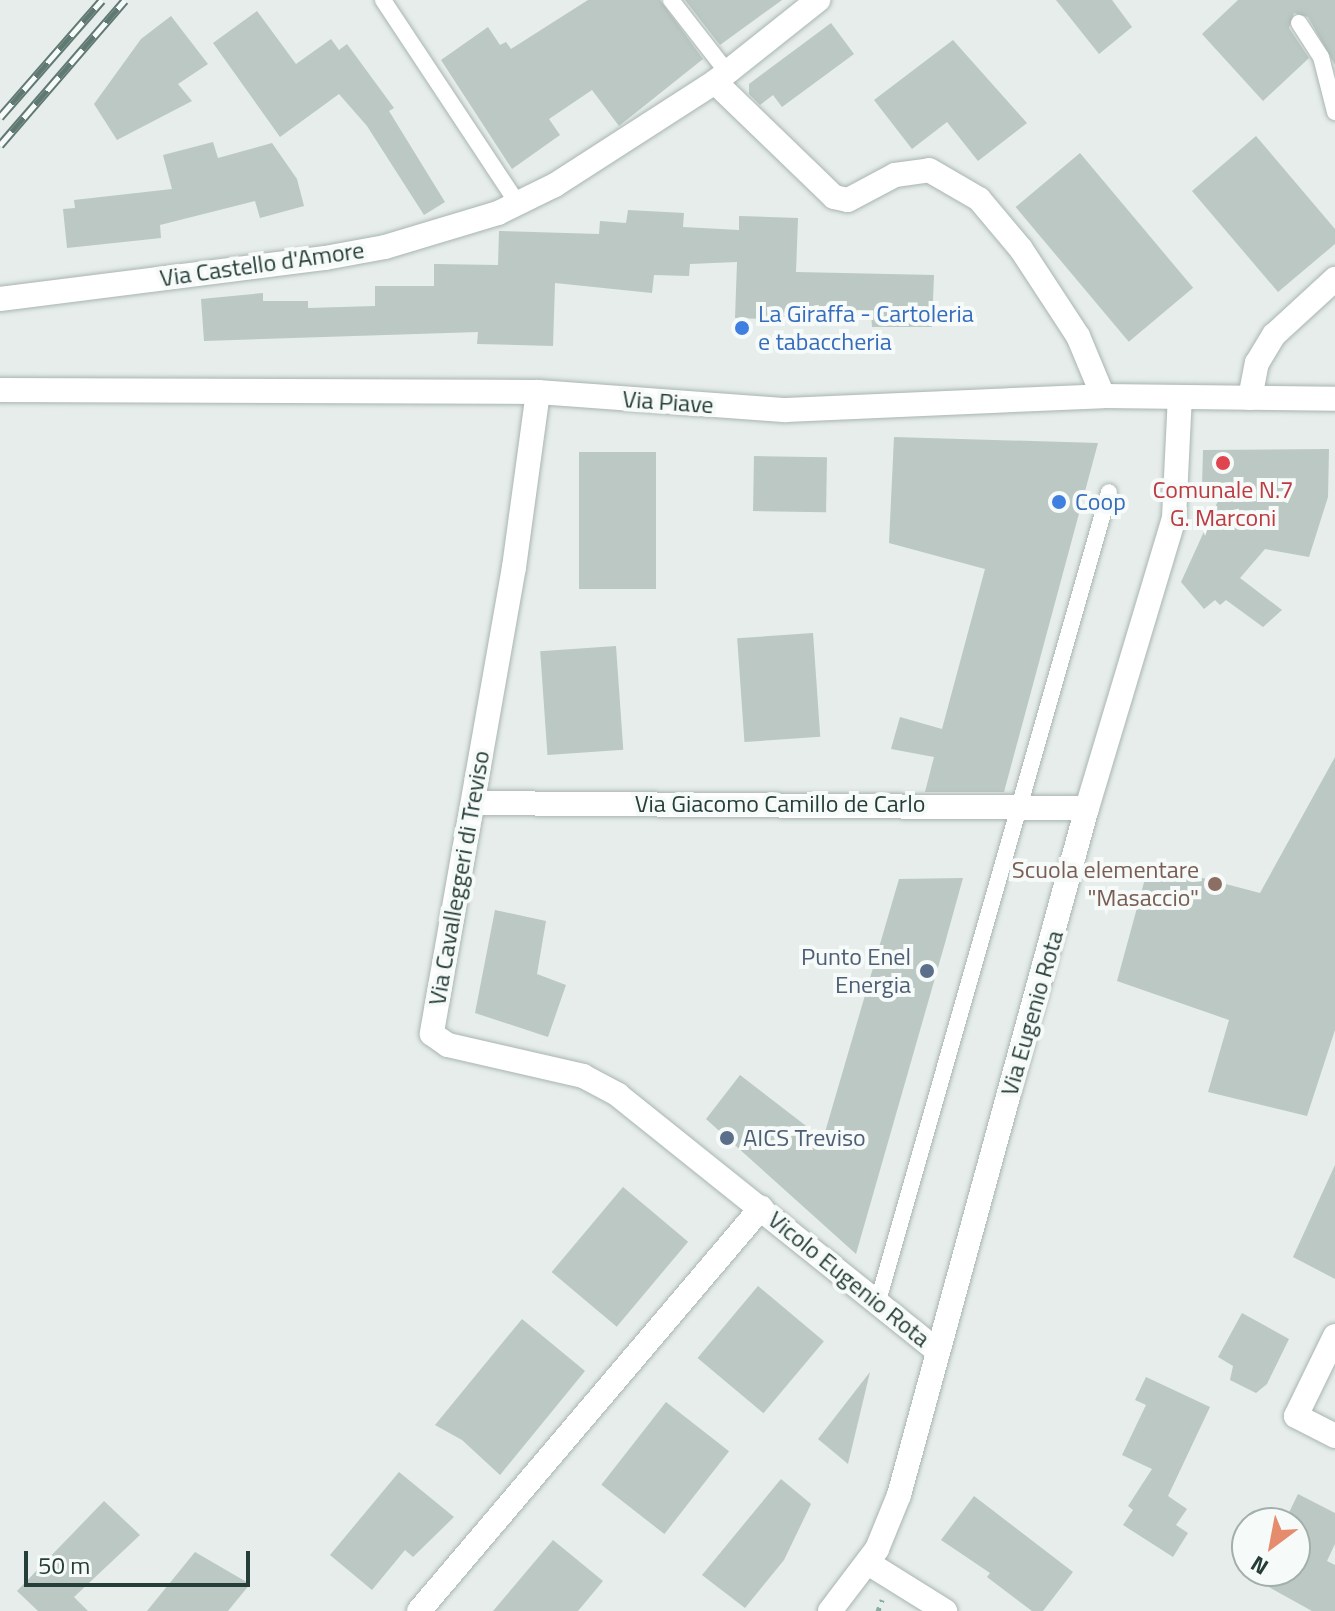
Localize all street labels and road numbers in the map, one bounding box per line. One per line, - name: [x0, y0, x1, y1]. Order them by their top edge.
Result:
- street label: Via Castello d'Amore: [158, 235, 366, 293]
- street label: Via Piave: [621, 384, 715, 420]
- street label: Via Cavalleggeri di Treviso: [422, 748, 496, 1008]
- street label: Via Giacomo Camillo de Carlo: [635, 790, 925, 818]
- street label: Via Eugenio Rota: [995, 927, 1069, 1099]
- street label: Vicolo Eugenio Rota: [762, 1205, 936, 1353]

